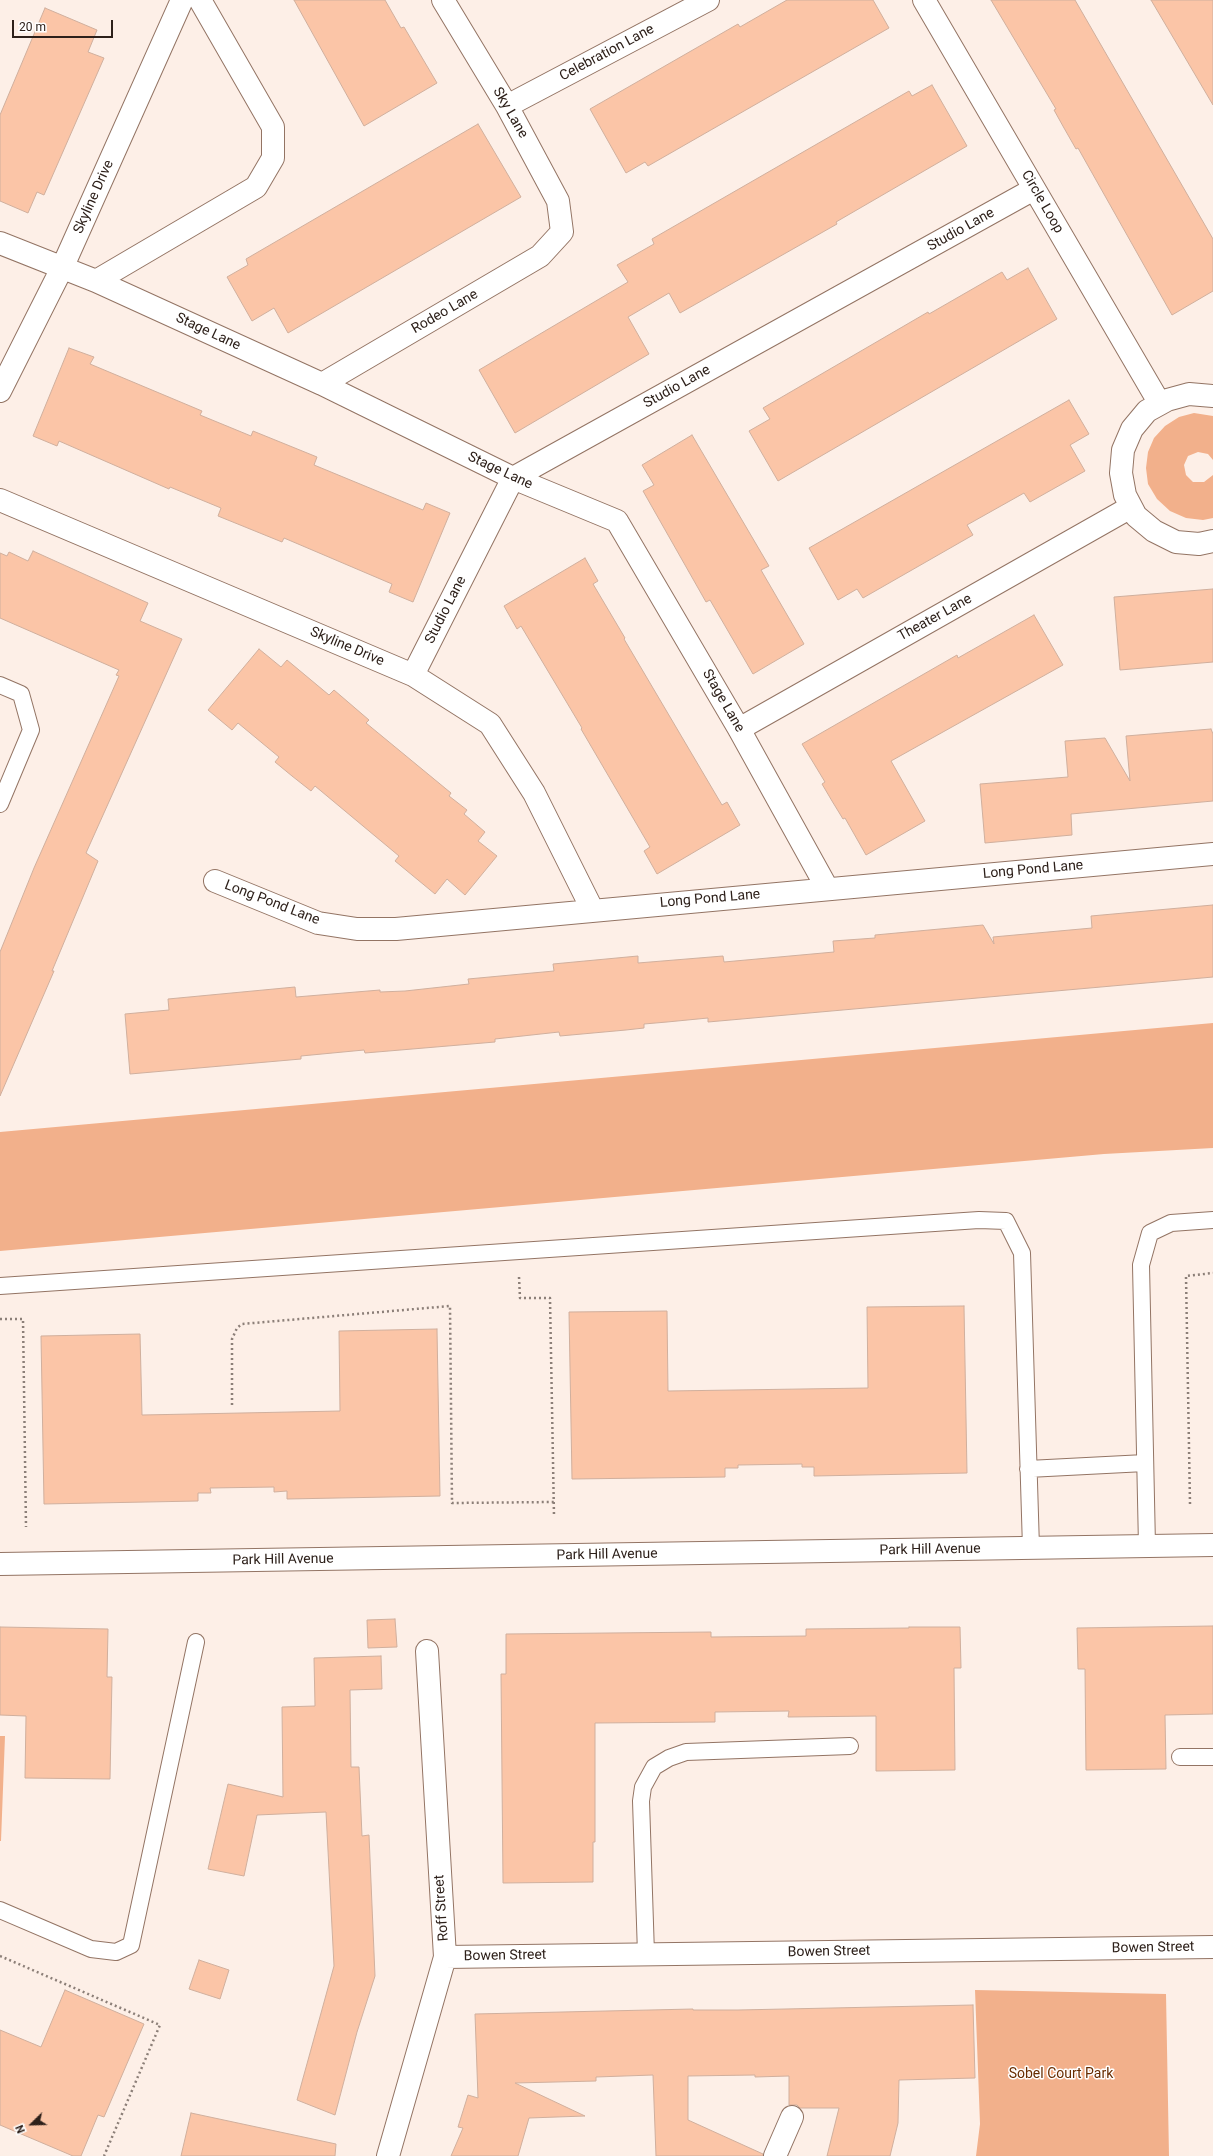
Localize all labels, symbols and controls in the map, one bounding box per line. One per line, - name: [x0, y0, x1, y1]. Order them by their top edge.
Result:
- scale bar: [14, 12, 115, 38]
- text: 20 m: [19, 20, 46, 34]
- street label: Celebration Lane: [557, 21, 657, 85]
- street label: Sky Lane: [489, 85, 531, 141]
- street label: Skyline Drive: [70, 158, 118, 236]
- street label: Circle Loop: [1017, 167, 1067, 237]
- street label: Studio Lane: [925, 205, 997, 255]
- street label: Rodeo Lane: [409, 286, 481, 338]
- street label: Stage Lane: [173, 310, 243, 354]
- street label: Studio Lane: [641, 362, 713, 412]
- street label: Stage Lane: [465, 449, 535, 493]
- street label: Studio Lane: [422, 573, 470, 647]
- street label: Theater Lane: [895, 591, 975, 645]
- street label: Skyline Drive: [307, 624, 387, 670]
- street label: Stage Lane: [698, 667, 748, 735]
- street label: Long Pond Lane: [982, 857, 1084, 883]
- street label: Long Pond Lane: [222, 877, 322, 929]
- street label: Long Pond Lane: [659, 886, 761, 912]
- street label: Park Hill Avenue: [879, 1541, 981, 1559]
- street label: Park Hill Avenue: [556, 1546, 658, 1564]
- street label: Park Hill Avenue: [232, 1551, 334, 1569]
- street label: Roff Street: [431, 1874, 453, 1942]
- street label: Bowen Street: [1111, 1939, 1195, 1957]
- street label: Bowen Street: [787, 1943, 871, 1961]
- street label: Bowen Street: [463, 1947, 547, 1965]
- park label: Sobel Court Park: [1009, 2066, 1113, 2082]
- north arrow: [12, 2104, 52, 2144]
- text: N: [13, 2123, 28, 2135]

